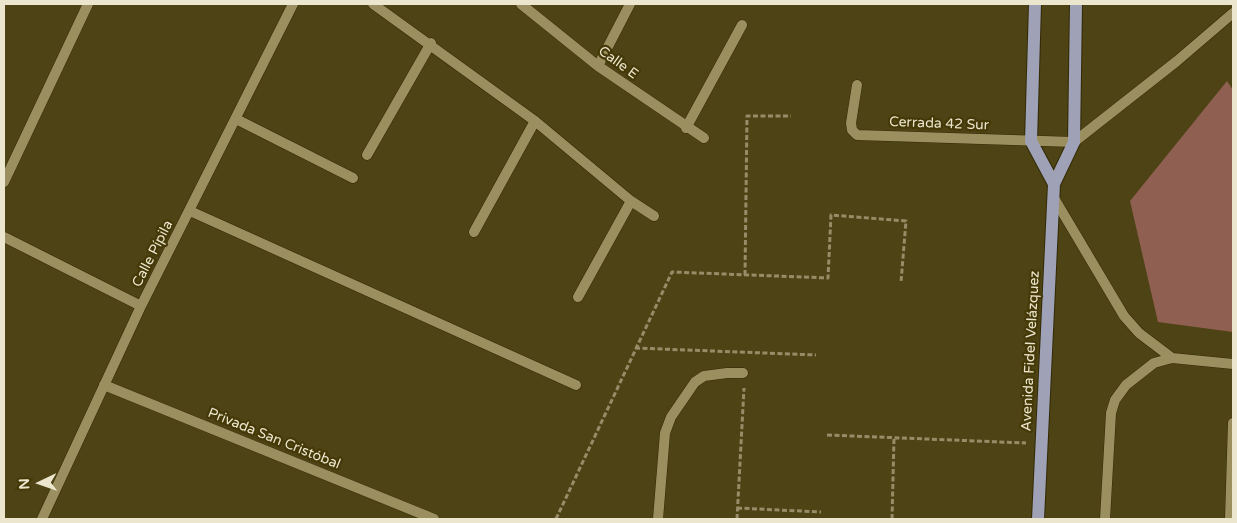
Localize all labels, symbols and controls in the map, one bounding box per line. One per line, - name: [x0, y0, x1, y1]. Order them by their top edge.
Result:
- street label: Calle E: [595, 43, 641, 83]
- street label: Cerrada 42 Sur: [889, 114, 989, 134]
- street label: Calle Pípila: [129, 218, 177, 290]
- street label: Avenida Fidel Velázquez: [1018, 270, 1044, 432]
- street label: Privada San Cristóbal: [205, 405, 343, 473]
- north arrow: [15, 458, 65, 508]
- text: N: [16, 478, 33, 490]

